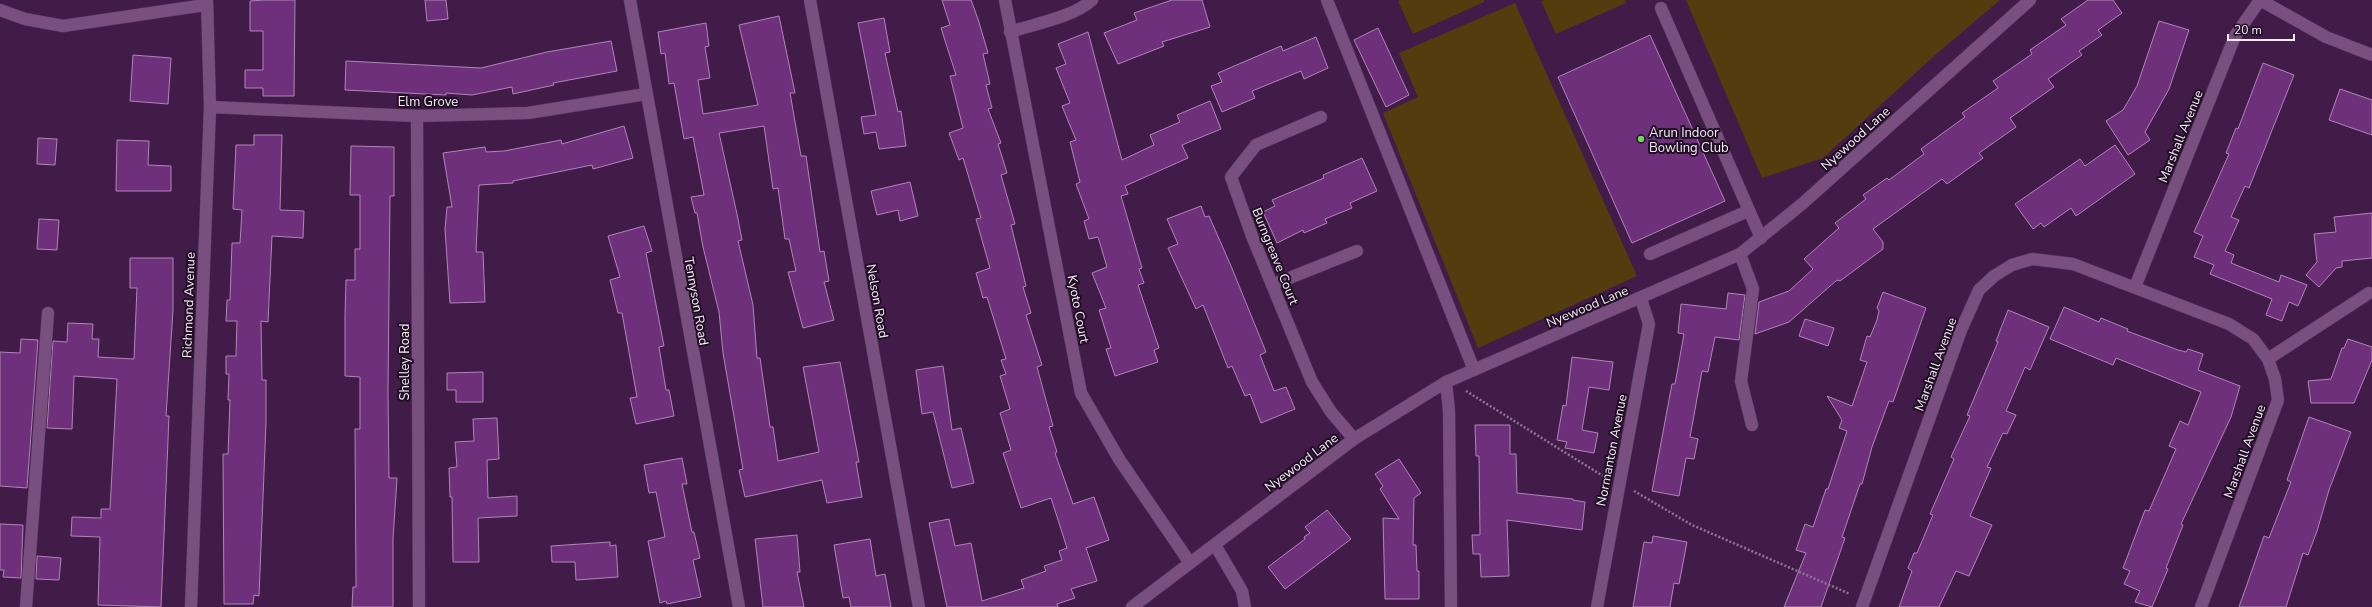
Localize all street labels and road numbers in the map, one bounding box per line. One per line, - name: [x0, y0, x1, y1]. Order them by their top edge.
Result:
- street label: Marshall Avenue: [2154, 87, 2208, 185]
- street label: Elm Grove: [398, 93, 458, 111]
- street label: Nyewood Lane: [1817, 103, 1894, 175]
- street label: Burngreave Court: [1247, 205, 1303, 308]
- street label: Richmond Avenue: [178, 252, 200, 358]
- street label: Tennyson Road: [679, 256, 713, 347]
- street label: Nelson Road: [862, 263, 892, 340]
- street label: Kyoto Court: [1063, 274, 1094, 345]
- street label: Nyewood Lane: [1544, 282, 1631, 332]
- street label: Marshall Avenue: [1911, 315, 1961, 414]
- street label: Shelley Road: [396, 323, 414, 401]
- street label: Normanton Avenue: [1592, 393, 1632, 508]
- street label: Marshall Avenue: [2220, 402, 2270, 501]
- street label: Nyewood Lane: [1261, 429, 1342, 496]

